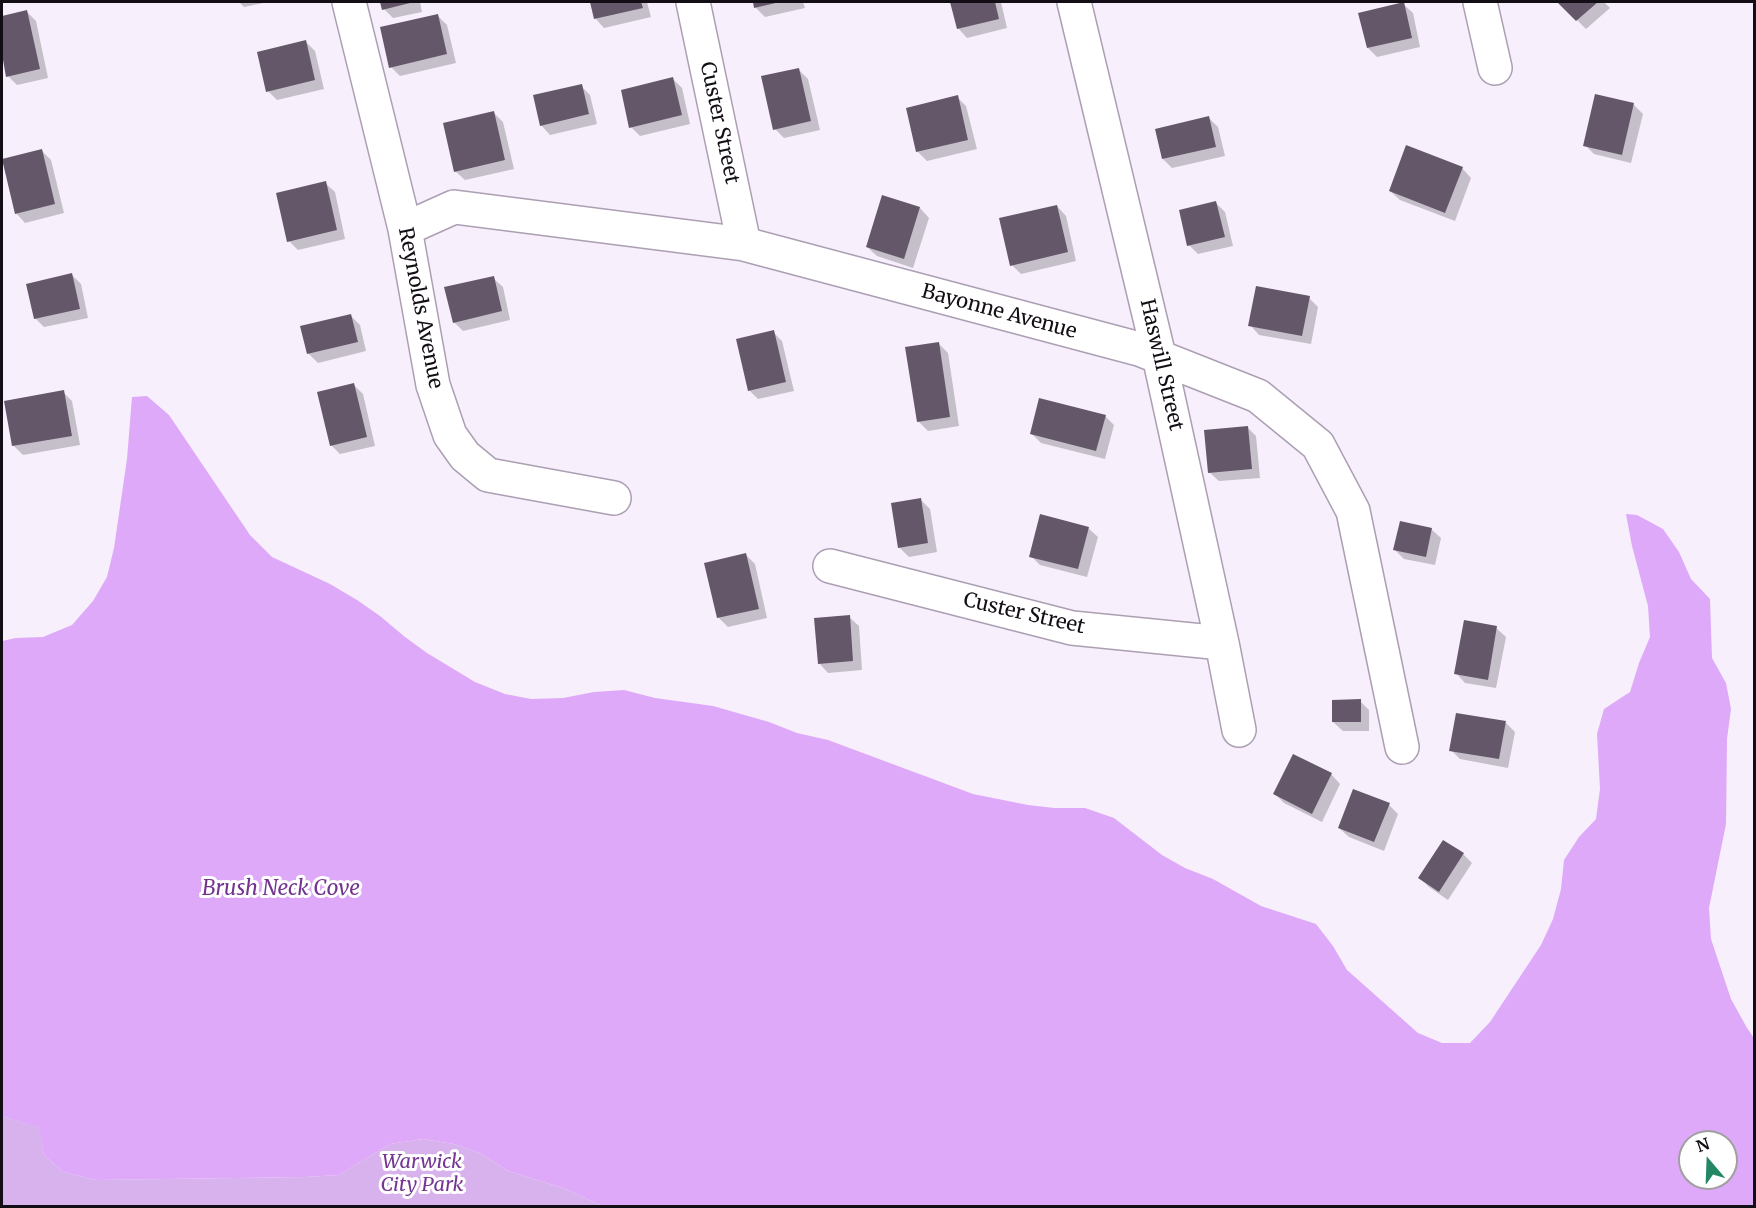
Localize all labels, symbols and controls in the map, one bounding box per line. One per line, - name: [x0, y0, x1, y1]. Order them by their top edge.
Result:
- street label: Custer Street: [694, 60, 744, 186]
- street label: Reynolds Avenue: [393, 225, 447, 391]
- street label: Bayonne Avenue: [919, 280, 1079, 344]
- street label: Haswill Street: [1134, 297, 1188, 433]
- street label: Custer Street: [961, 588, 1087, 640]
- water label: Brush Neck Cove: [202, 876, 360, 902]
- north arrow: [1678, 1130, 1738, 1190]
- text: N: [1694, 1133, 1712, 1156]
- park label: Warwick City Park: [380, 1150, 464, 1197]

